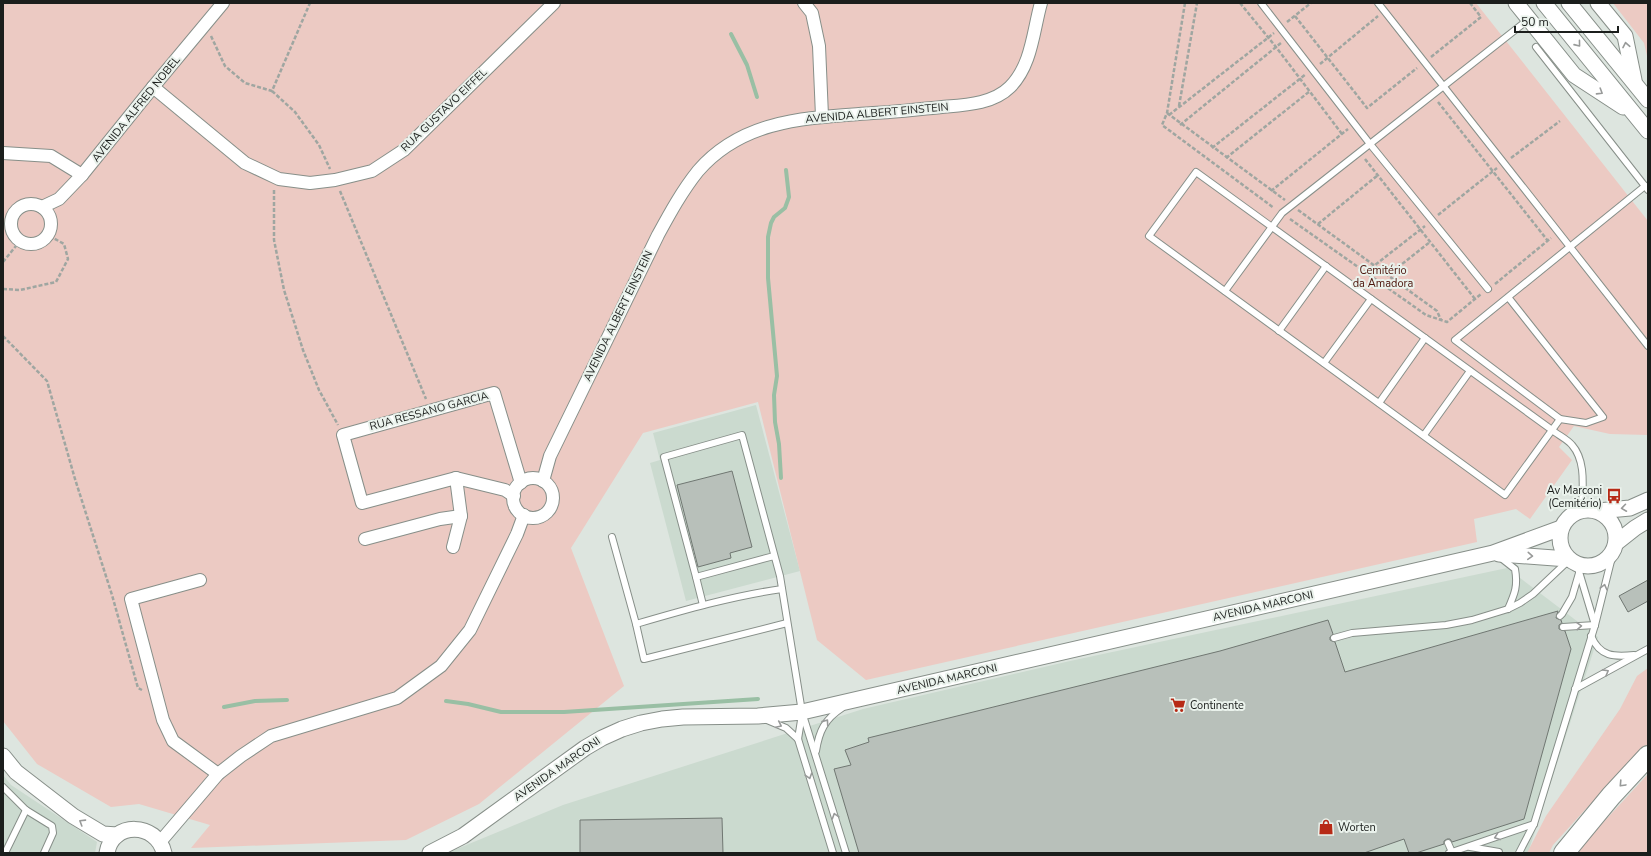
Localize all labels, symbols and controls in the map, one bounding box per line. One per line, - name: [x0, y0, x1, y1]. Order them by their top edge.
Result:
- scale bar: [1515, 8, 1618, 34]
- text: 50 m: [1521, 14, 1549, 30]
- one-way arrow: [1573, 40, 1580, 47]
- one-way arrow: [1623, 41, 1631, 48]
- street label: AVENIDA ALFRED NOBEL: [89, 53, 184, 165]
- street label: RUA GUSTAVO EIFFEL: [398, 65, 490, 155]
- one-way arrow: [1596, 87, 1603, 94]
- street label: AVENIDA ALBERT EINSTEIN: [805, 99, 949, 127]
- street label: AVENIDA ALBERT EINSTEIN: [580, 248, 656, 384]
- park label: Cemitério da Amadora: [1353, 263, 1413, 291]
- street label: RUA RESSANO GARCIA: [368, 388, 490, 434]
- place label: Av Marconi (Cemitério): [1547, 483, 1602, 511]
- bus stop icon: Av Marconi (Cemitério): [1605, 487, 1623, 505]
- one-way arrow: [1621, 503, 1627, 512]
- one-way arrow: [1527, 552, 1533, 561]
- one-way arrow: [1600, 584, 1608, 590]
- street label: AVENIDA MARCONI: [1211, 587, 1315, 625]
- one-way arrow: [1576, 621, 1582, 630]
- street label: AVENIDA MARCONI: [895, 660, 999, 698]
- one-way arrow: [1602, 669, 1609, 676]
- supermarket icon: Continente: [1169, 696, 1187, 714]
- place label: Continente: [1190, 698, 1244, 713]
- one-way arrow: [821, 719, 829, 726]
- one-way arrow: [775, 720, 783, 728]
- street label: AVENIDA MARCONI: [511, 733, 603, 805]
- one-way arrow: [804, 772, 813, 779]
- one-way arrow: [1619, 780, 1626, 787]
- one-way arrow: [831, 812, 840, 819]
- shop icon: Worten: [1317, 818, 1335, 836]
- one-way arrow: [79, 819, 86, 826]
- place label: Worten: [1338, 820, 1376, 835]
- one-way arrow: [1494, 832, 1501, 840]

